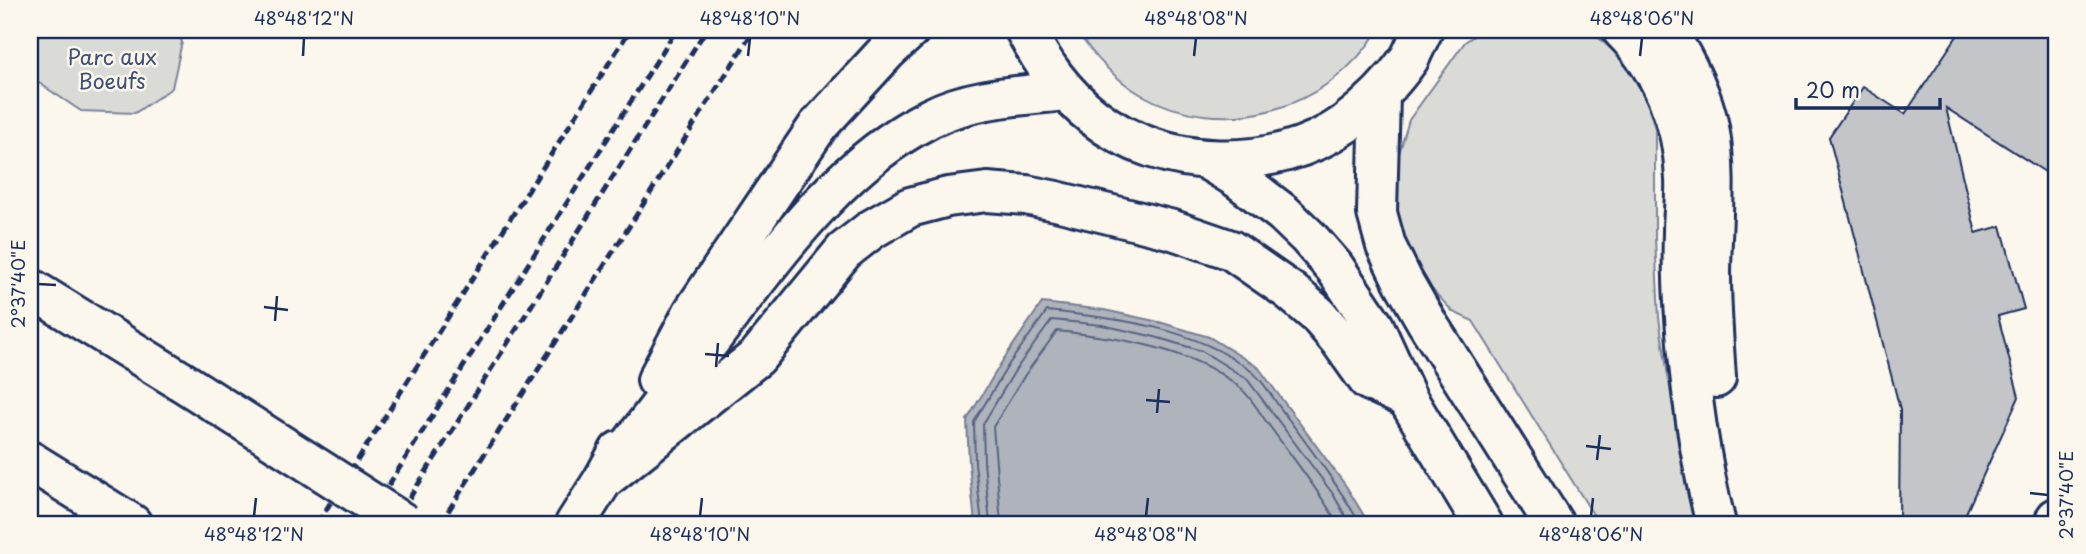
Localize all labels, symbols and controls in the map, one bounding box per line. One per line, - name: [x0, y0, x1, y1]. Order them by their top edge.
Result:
- text: 48°48'12"N: [254, 4, 354, 31]
- text: 48°48'10"N: [700, 4, 800, 31]
- text: 48°48'08"N: [1144, 4, 1248, 31]
- text: 48°48'06"N: [1590, 4, 1694, 31]
- park label: Parc aux Boeufs: [67, 40, 157, 96]
- scale bar: [1796, 66, 1939, 110]
- text: 20 m: [1806, 73, 1860, 105]
- text: 2°37'40"E: [4, 240, 31, 329]
- text: 2°37'40"E: [2052, 451, 2079, 540]
- text: 48°48'12"N: [204, 520, 304, 547]
- text: 48°48'10"N: [650, 520, 750, 547]
- text: 48°48'08"N: [1094, 520, 1198, 547]
- text: 48°48'06"N: [1539, 520, 1643, 547]

